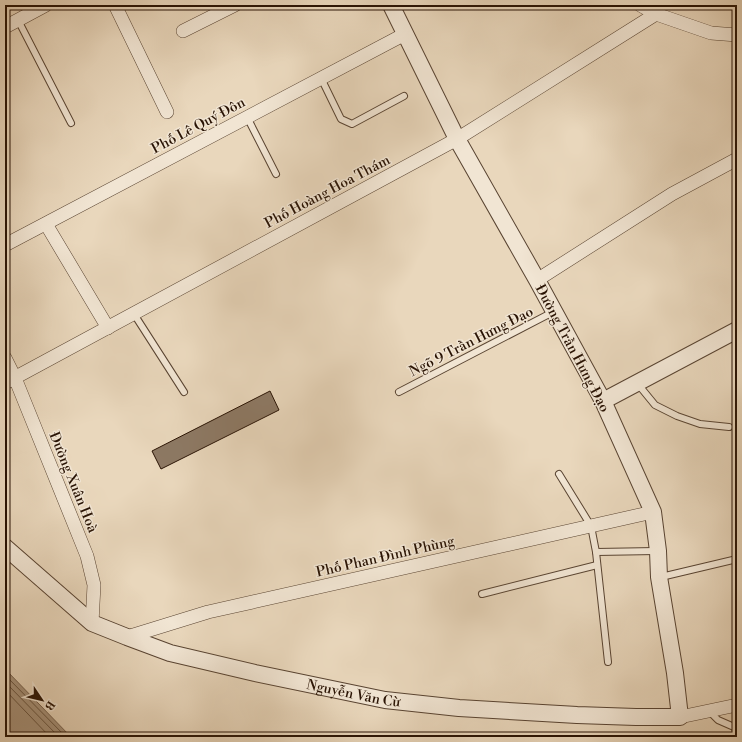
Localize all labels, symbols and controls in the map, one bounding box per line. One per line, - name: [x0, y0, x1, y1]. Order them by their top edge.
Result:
- street label: Phố Lê Quý Đôn: [149, 93, 249, 158]
- street label: Phố Hoàng Hoa Thám: [262, 151, 393, 233]
- street label: Đường Trần Hưng Đạo: [531, 281, 614, 416]
- street label: Ngõ 9 Trần Hưng Đạo: [406, 303, 537, 381]
- street label: Đường Xuân Hoà: [45, 429, 102, 536]
- street label: Phố Phan Đình Phùng: [314, 532, 457, 582]
- street label: Nguyễn Văn Cừ: [305, 676, 402, 712]
- north arrow: [22, 680, 62, 720]
- text: B: [41, 698, 57, 713]

